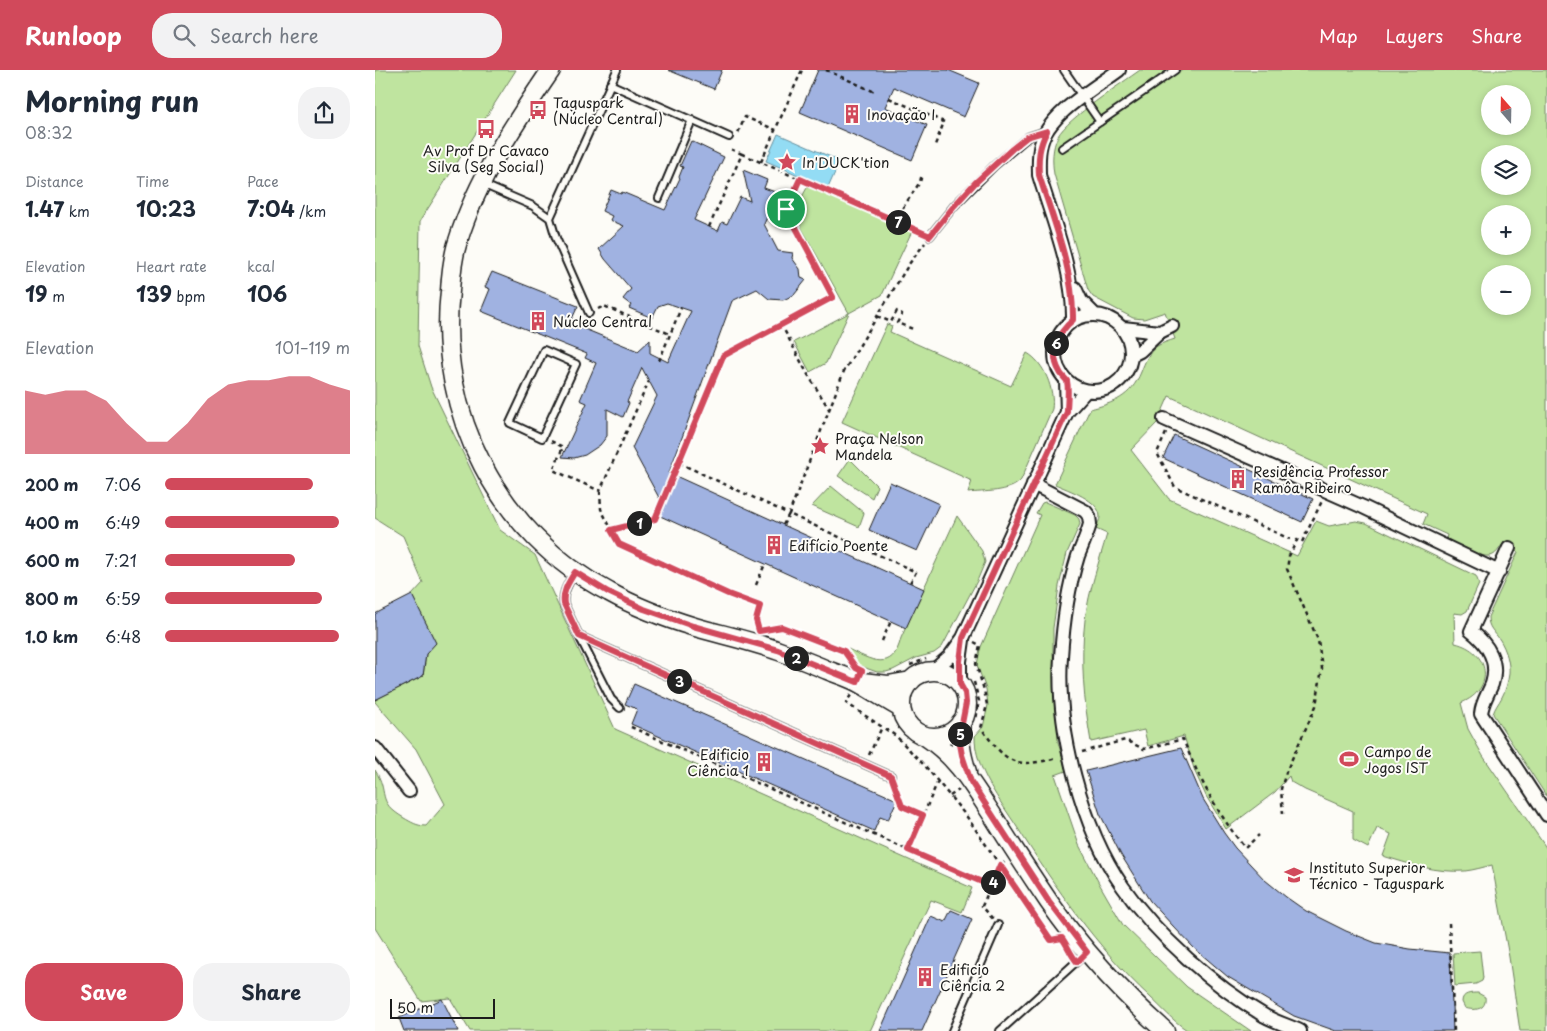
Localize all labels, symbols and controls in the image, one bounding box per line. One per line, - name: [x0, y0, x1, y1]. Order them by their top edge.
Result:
- search box: [152, 13, 502, 58]
- text: Runloop: [25, 17, 122, 53]
- icon: search: [170, 21, 198, 49]
- text: Search here: [210, 21, 318, 49]
- text: Map: [1319, 22, 1358, 49]
- text: Layers: [1386, 22, 1443, 49]
- text: Share: [1471, 22, 1522, 49]
- text: Morning run: [25, 79, 199, 122]
- north arrow: [1481, 85, 1531, 135]
- map controls: [1481, 85, 1531, 315]
- button: share: [298, 87, 350, 139]
- place label: Taguspark (Núcleo Central): [553, 92, 663, 129]
- bus stop icon: Taguspark (Núcleo Central): [527, 99, 549, 121]
- building icon: Inovação I: [841, 103, 863, 125]
- place label: Inovação I: [867, 104, 936, 125]
- bus stop icon: Av Prof Dr Cavaco Silva (Seg Social): [475, 118, 497, 140]
- text: 08:32: [25, 120, 73, 144]
- place label: Av Prof Dr Cavaco Silva (Seg Social): [423, 140, 549, 177]
- button: layers: [1481, 145, 1531, 195]
- place icon: In'DUCK'tion: [776, 151, 798, 173]
- place label: In'DUCK'tion: [802, 152, 889, 173]
- text: Distance: [25, 171, 84, 192]
- text: Time: [136, 171, 169, 192]
- text: Pace: [247, 171, 279, 192]
- pin: [765, 188, 807, 230]
- text: 1.47: [25, 192, 64, 224]
- text: 10:23: [136, 192, 196, 224]
- text: 7:04: [247, 192, 295, 224]
- icon: arrive: [772, 195, 800, 223]
- text: km: [64, 201, 90, 222]
- text: /km: [295, 201, 326, 222]
- button: +: [1481, 205, 1531, 255]
- pin: 7: [885, 210, 911, 234]
- text: 7: [894, 212, 903, 233]
- text: Elevation: [25, 256, 85, 277]
- text: Heart rate: [136, 256, 207, 277]
- text: kcal: [247, 256, 275, 277]
- button: −: [1481, 265, 1531, 315]
- text: 19: [25, 277, 48, 309]
- text: 139: [136, 277, 172, 309]
- text: 106: [247, 277, 287, 309]
- text: m: [48, 286, 65, 307]
- text: bpm: [172, 286, 206, 307]
- building icon: Núcleo Central: [527, 310, 549, 332]
- place label: Núcleo Central: [553, 311, 652, 332]
- pin: 6: [1043, 330, 1069, 356]
- text: 6: [1052, 333, 1061, 354]
- text: Elevation: [25, 335, 94, 359]
- text: 101–119 m: [275, 335, 350, 359]
- place label: Praça Nelson Mandela: [835, 428, 924, 465]
- place icon: Praça Nelson Mandela: [809, 435, 831, 457]
- place label: Residência Professor Ramôa Ribeiro: [1253, 461, 1389, 498]
- building icon: Residência Professor Ramôa Ribeiro: [1227, 468, 1249, 490]
- text: 200 m: [25, 472, 79, 496]
- text: 7:06: [105, 472, 141, 496]
- text: 400 m: [25, 510, 79, 534]
- text: 6:49: [105, 510, 140, 534]
- pin: 1: [627, 510, 651, 536]
- text: 1: [636, 513, 643, 534]
- building icon: Edifício Poente: [763, 534, 785, 556]
- place label: Edifício Poente: [789, 535, 888, 556]
- text: 600 m: [25, 548, 79, 572]
- text: 7:21: [105, 548, 137, 572]
- text: 800 m: [25, 586, 78, 610]
- text: 6:59: [105, 586, 141, 610]
- text: 1.0 km: [25, 624, 78, 648]
- text: 6:48: [105, 624, 141, 648]
- pin: 2: [783, 646, 809, 670]
- text: 2: [792, 648, 801, 669]
- pin: 3: [667, 668, 691, 694]
- text: 3: [675, 671, 684, 692]
- pin: 5: [947, 722, 973, 746]
- text: 5: [956, 724, 965, 745]
- place label: Campo de Jogos IST: [1364, 741, 1432, 778]
- place label: Edificio Ciência 1: [687, 744, 749, 781]
- sports icon: Campo de Jogos IST: [1338, 748, 1360, 770]
- building icon: Edificio Ciência 1: [753, 751, 775, 773]
- place label: Instituto Superior Técnico - Taguspark: [1309, 857, 1445, 894]
- school or university icon: Instituto Superior Técnico - Taguspark: [1283, 864, 1305, 886]
- pin: 4: [981, 870, 1005, 894]
- text: 4: [989, 872, 998, 893]
- place label: Edificio Ciência 2: [940, 959, 1005, 996]
- button: Save: [25, 963, 183, 1021]
- button: Share: [193, 963, 350, 1021]
- building icon: Edificio Ciência 2: [914, 966, 936, 988]
- scale bar: [390, 996, 495, 1019]
- text: 50 m: [397, 997, 433, 1018]

